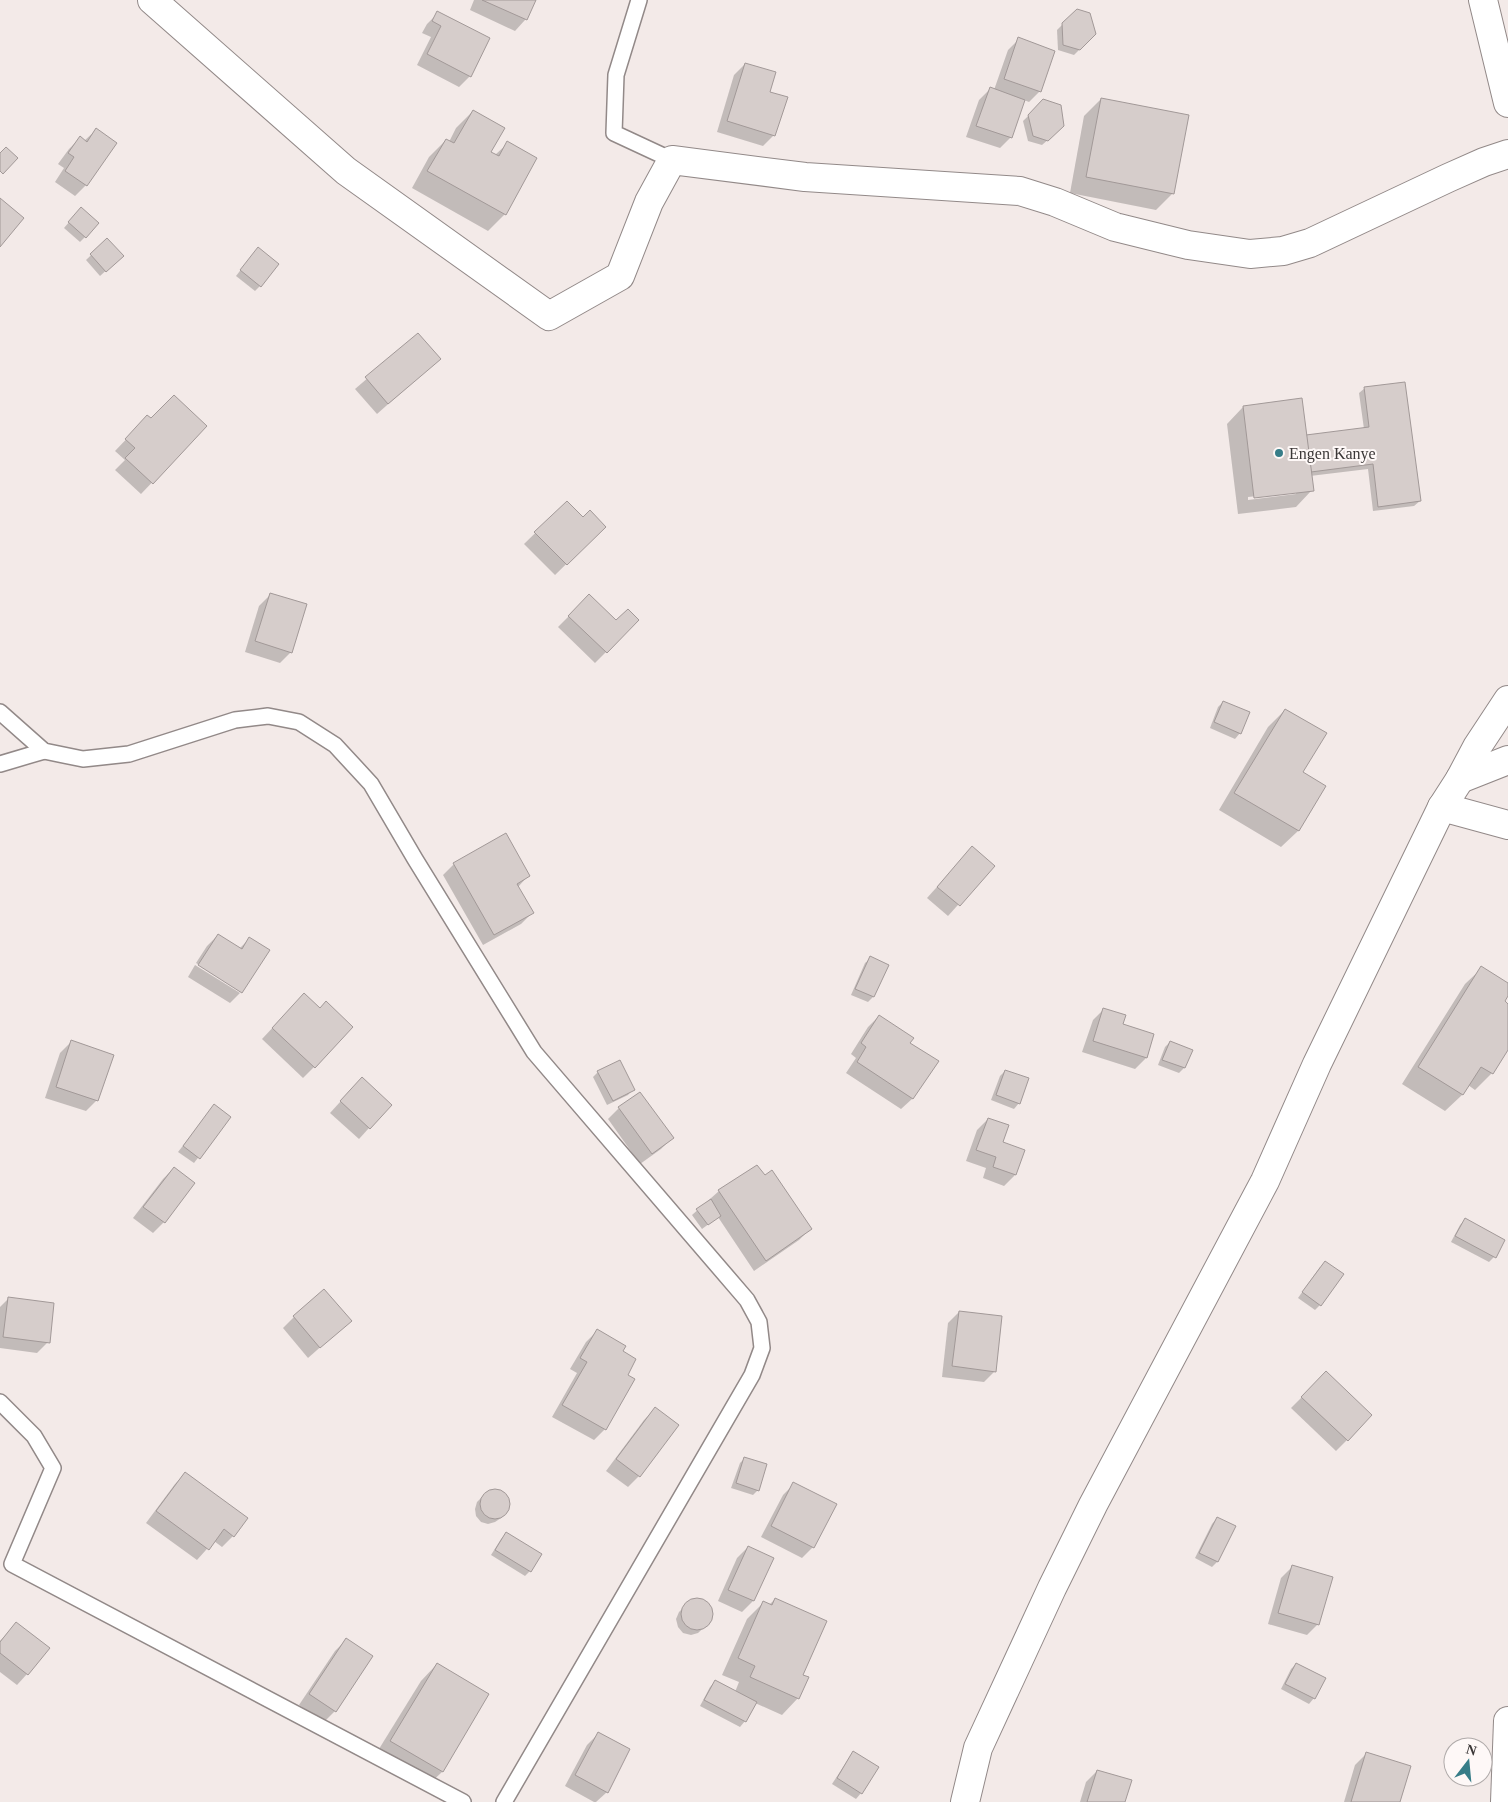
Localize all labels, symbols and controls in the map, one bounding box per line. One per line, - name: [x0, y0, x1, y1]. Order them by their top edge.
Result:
- place label: Engen Kanye: [1289, 445, 1376, 463]
- marker: Engen Kanye: [1273, 447, 1285, 459]
- north arrow: [1443, 1737, 1493, 1787]
- text: N: [1465, 1741, 1478, 1759]

